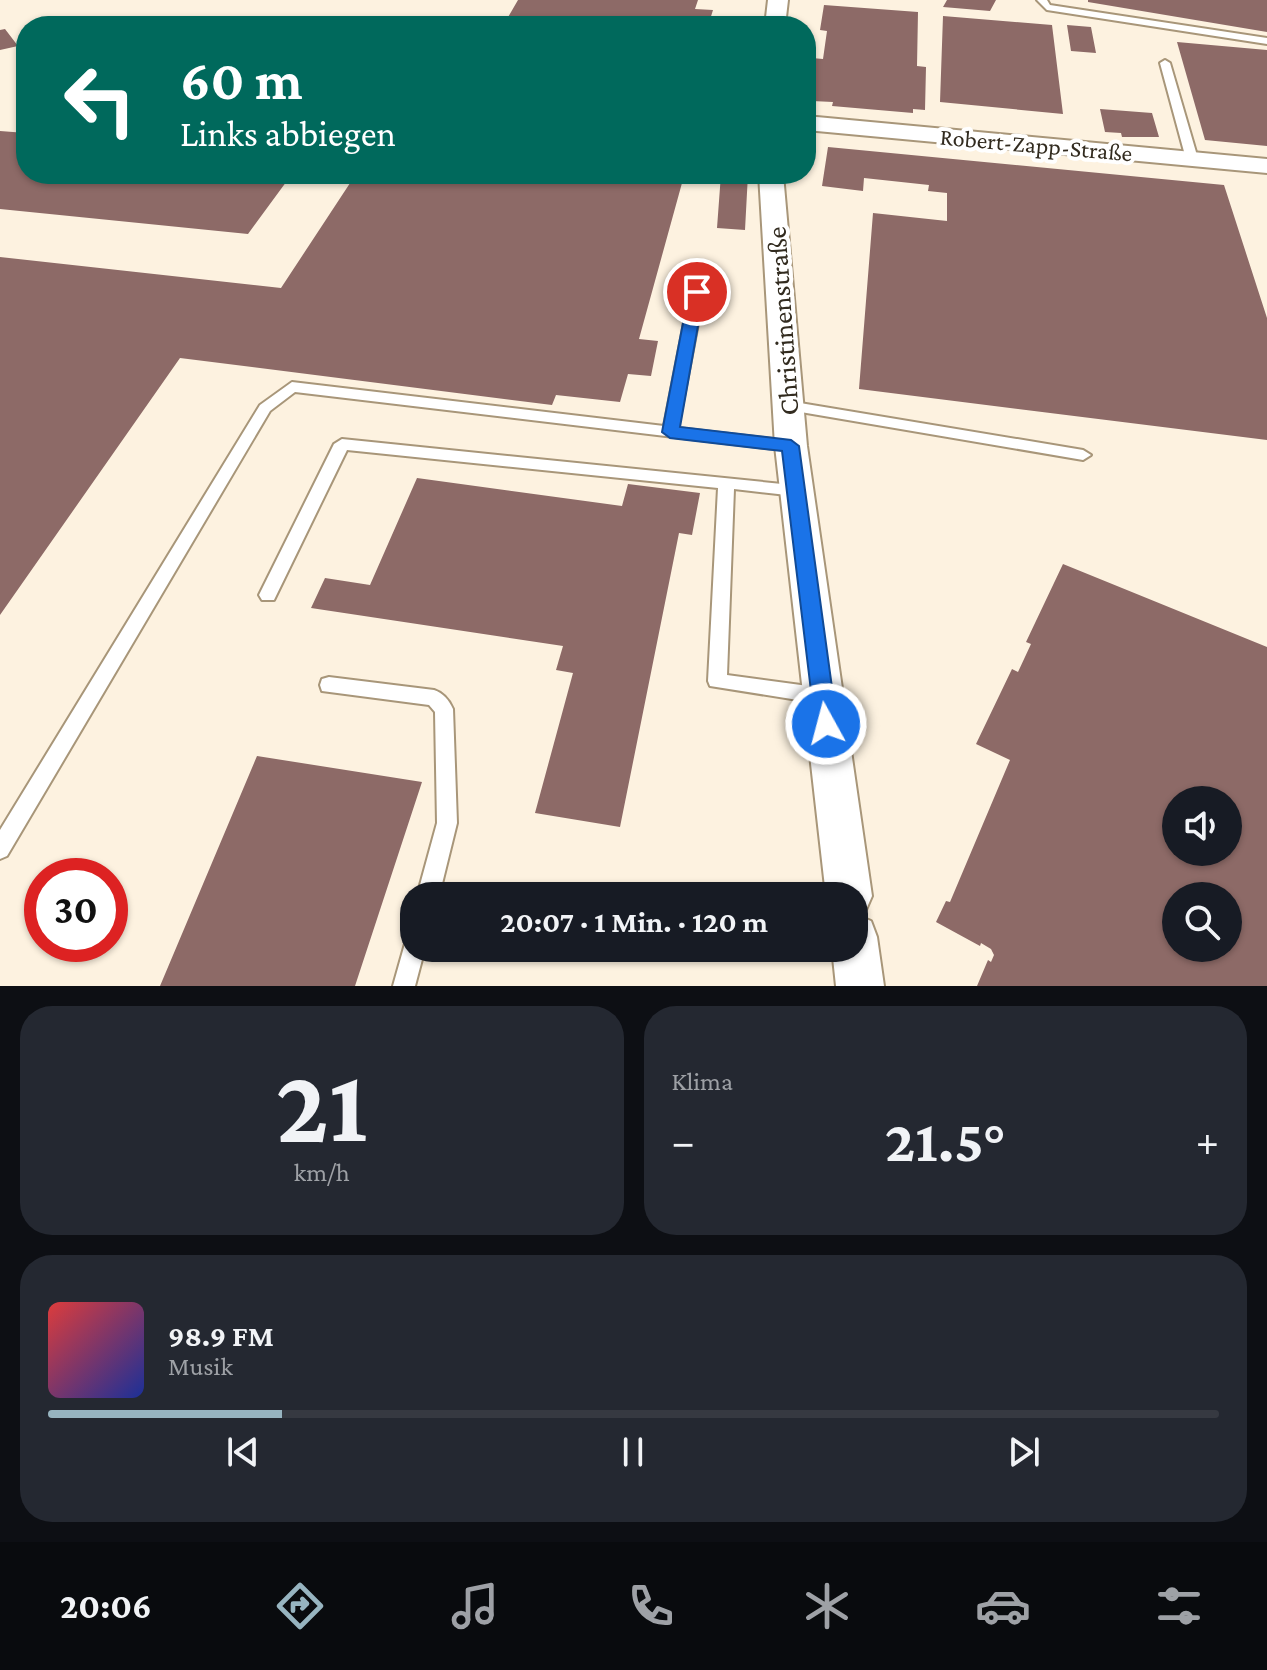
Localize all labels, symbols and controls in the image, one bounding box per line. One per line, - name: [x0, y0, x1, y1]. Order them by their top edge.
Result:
- icon: left: [48, 48, 152, 152]
- text: 60 m: [180, 49, 303, 111]
- text: Links abbiegen: [180, 114, 396, 154]
- street label: Robert-Zapp-Straße: [939, 123, 1133, 166]
- street label: Christinenstraße: [760, 225, 805, 416]
- pin: [663, 258, 731, 326]
- icon: arrive: [675, 270, 719, 314]
- position arrow: [784, 682, 868, 766]
- map controls: [1162, 786, 1242, 962]
- button: sound: [1162, 786, 1242, 866]
- speed limit sign: 30: [24, 858, 128, 962]
- button: search: [1162, 882, 1242, 962]
- text: 20:07 · 1 Min. · 120 m: [500, 905, 768, 938]
- text: 21: [276, 1048, 368, 1163]
- text: Klima: [672, 1067, 733, 1096]
- text: 21.5°: [885, 1107, 1006, 1174]
- text: −: [672, 1117, 695, 1165]
- text: +: [1196, 1117, 1219, 1165]
- text: km/h: [294, 1158, 350, 1187]
- text: 98.9 FM: [168, 1319, 274, 1352]
- text: Musik: [168, 1352, 233, 1381]
- icon: previous: [221, 1430, 265, 1474]
- icon: pause: [611, 1430, 655, 1474]
- icon: next: [1002, 1430, 1046, 1474]
- icon: directions: [272, 1578, 328, 1634]
- icon: music: [447, 1578, 503, 1634]
- icon: phone: [623, 1578, 679, 1634]
- icon: climate: [799, 1578, 855, 1634]
- icon: car: [975, 1578, 1031, 1634]
- icon: filters: [1151, 1578, 1207, 1634]
- text: 20:06: [60, 1586, 152, 1626]

